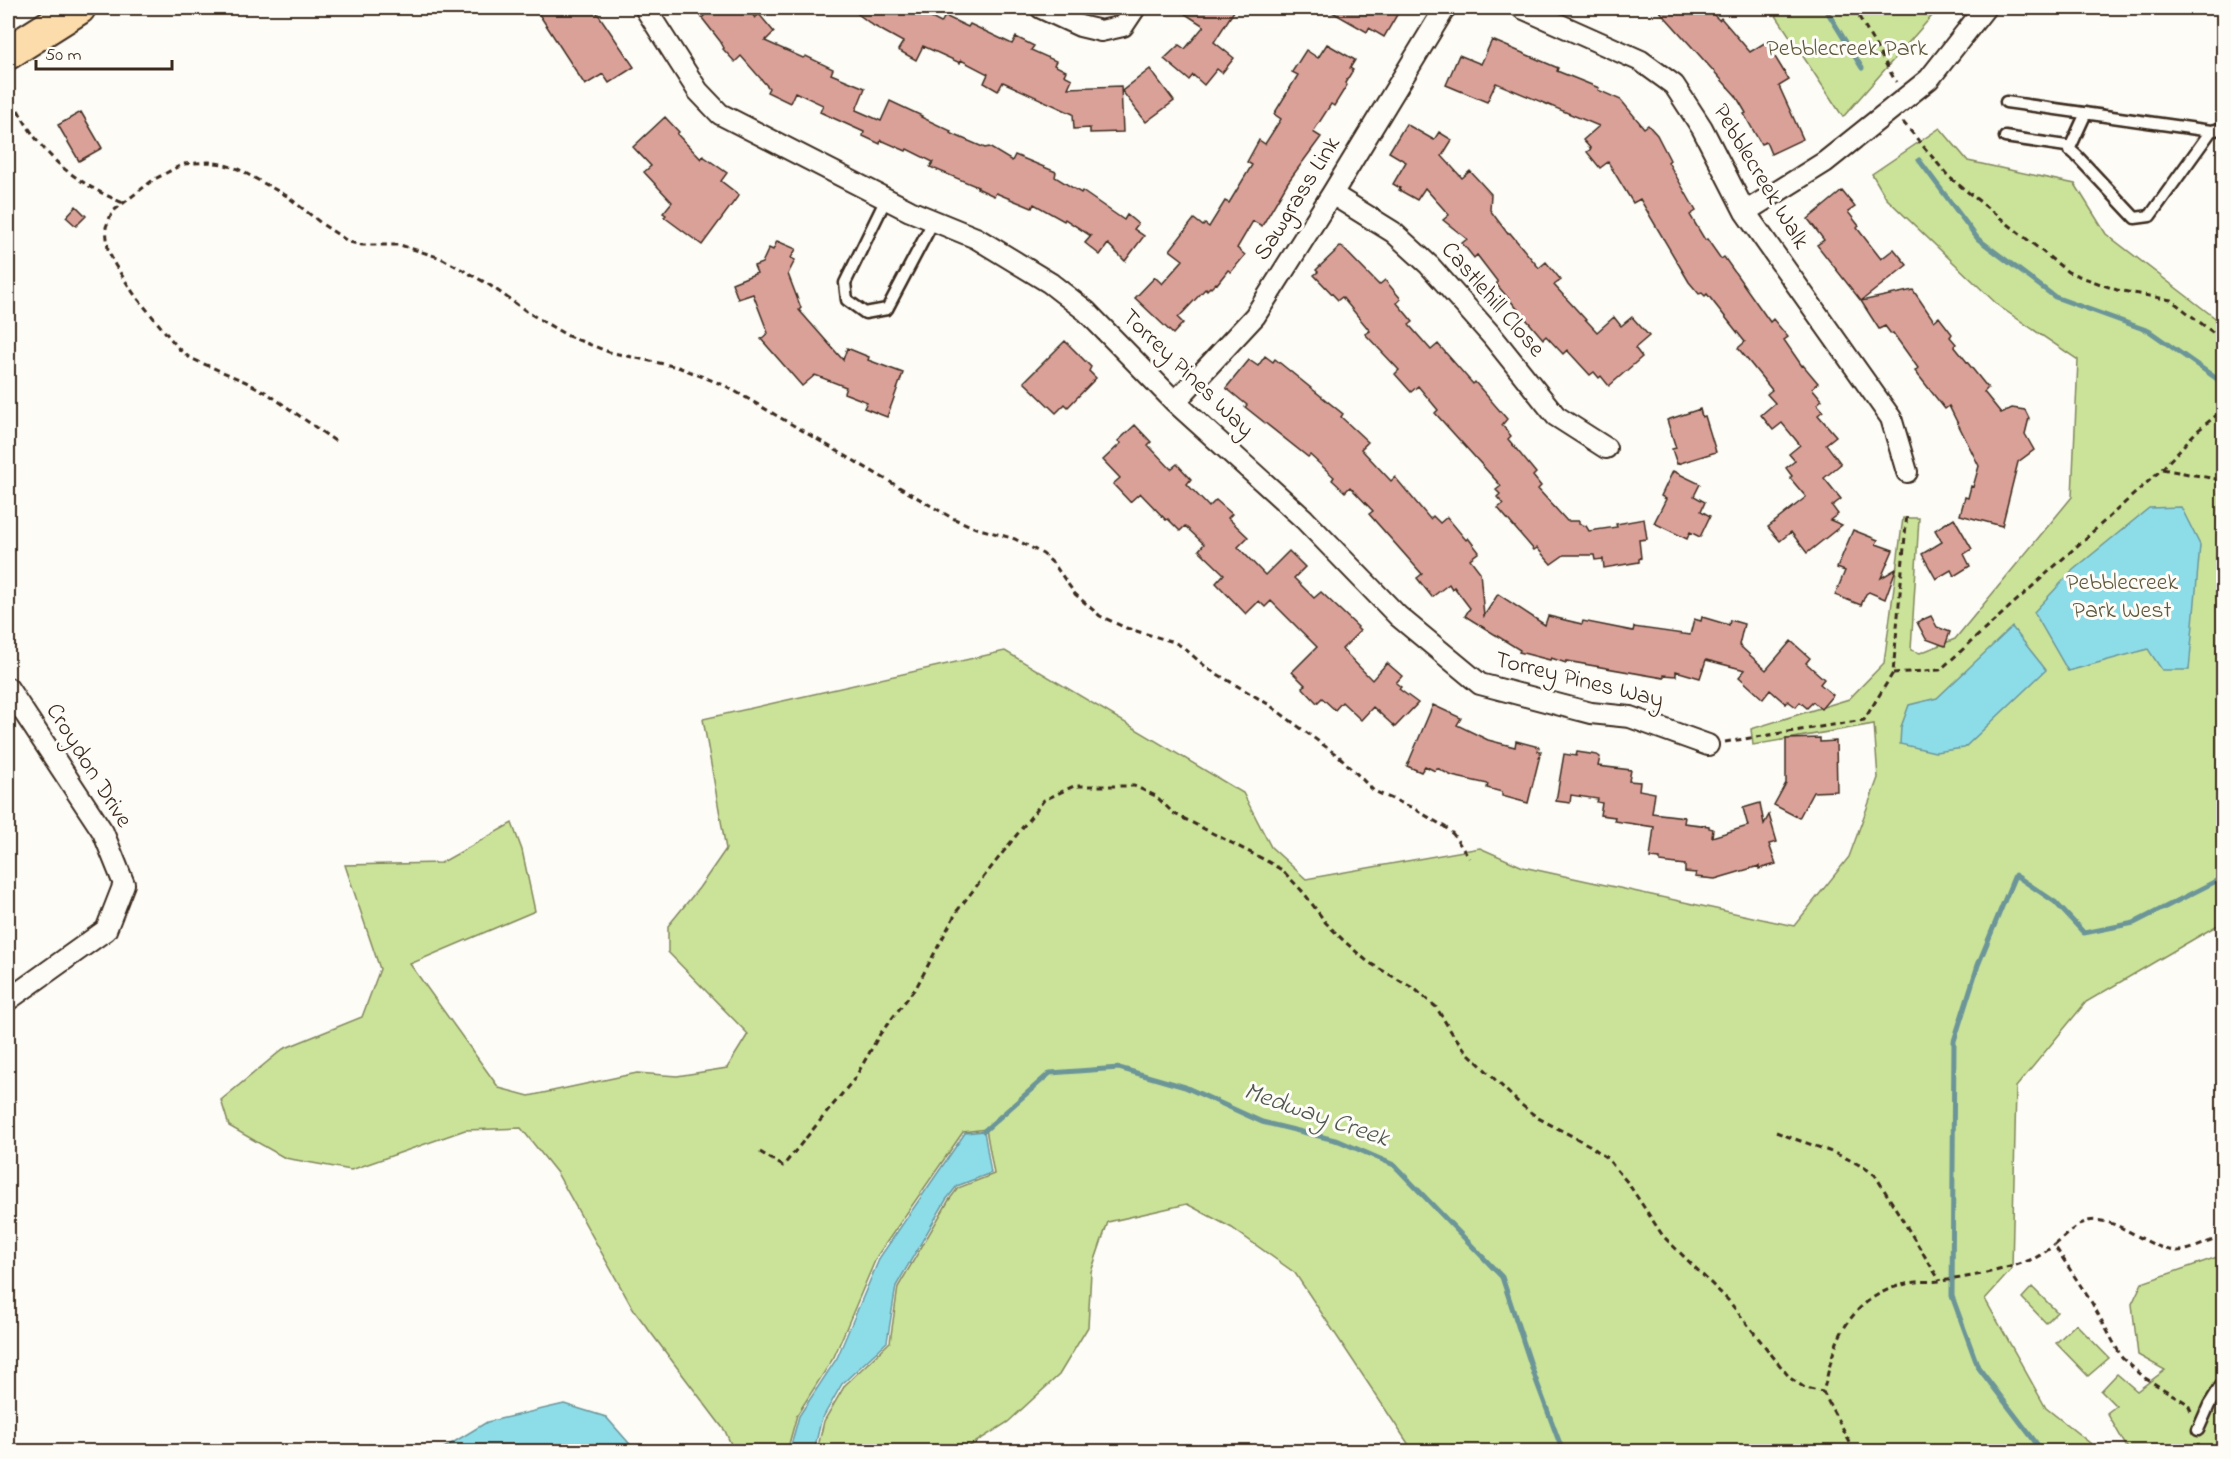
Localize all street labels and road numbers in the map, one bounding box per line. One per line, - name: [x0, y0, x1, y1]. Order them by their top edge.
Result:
- street label: Pebblecreek Walk: [1703, 98, 1818, 257]
- street label: Sawgrass Link: [1246, 129, 1351, 268]
- street label: Castlehill Close: [1432, 234, 1552, 366]
- street label: Torrey Pines Way: [1112, 301, 1261, 447]
- street label: Torrey Pines Way: [1491, 643, 1667, 720]
- street label: Croydon Drive: [35, 697, 140, 836]

